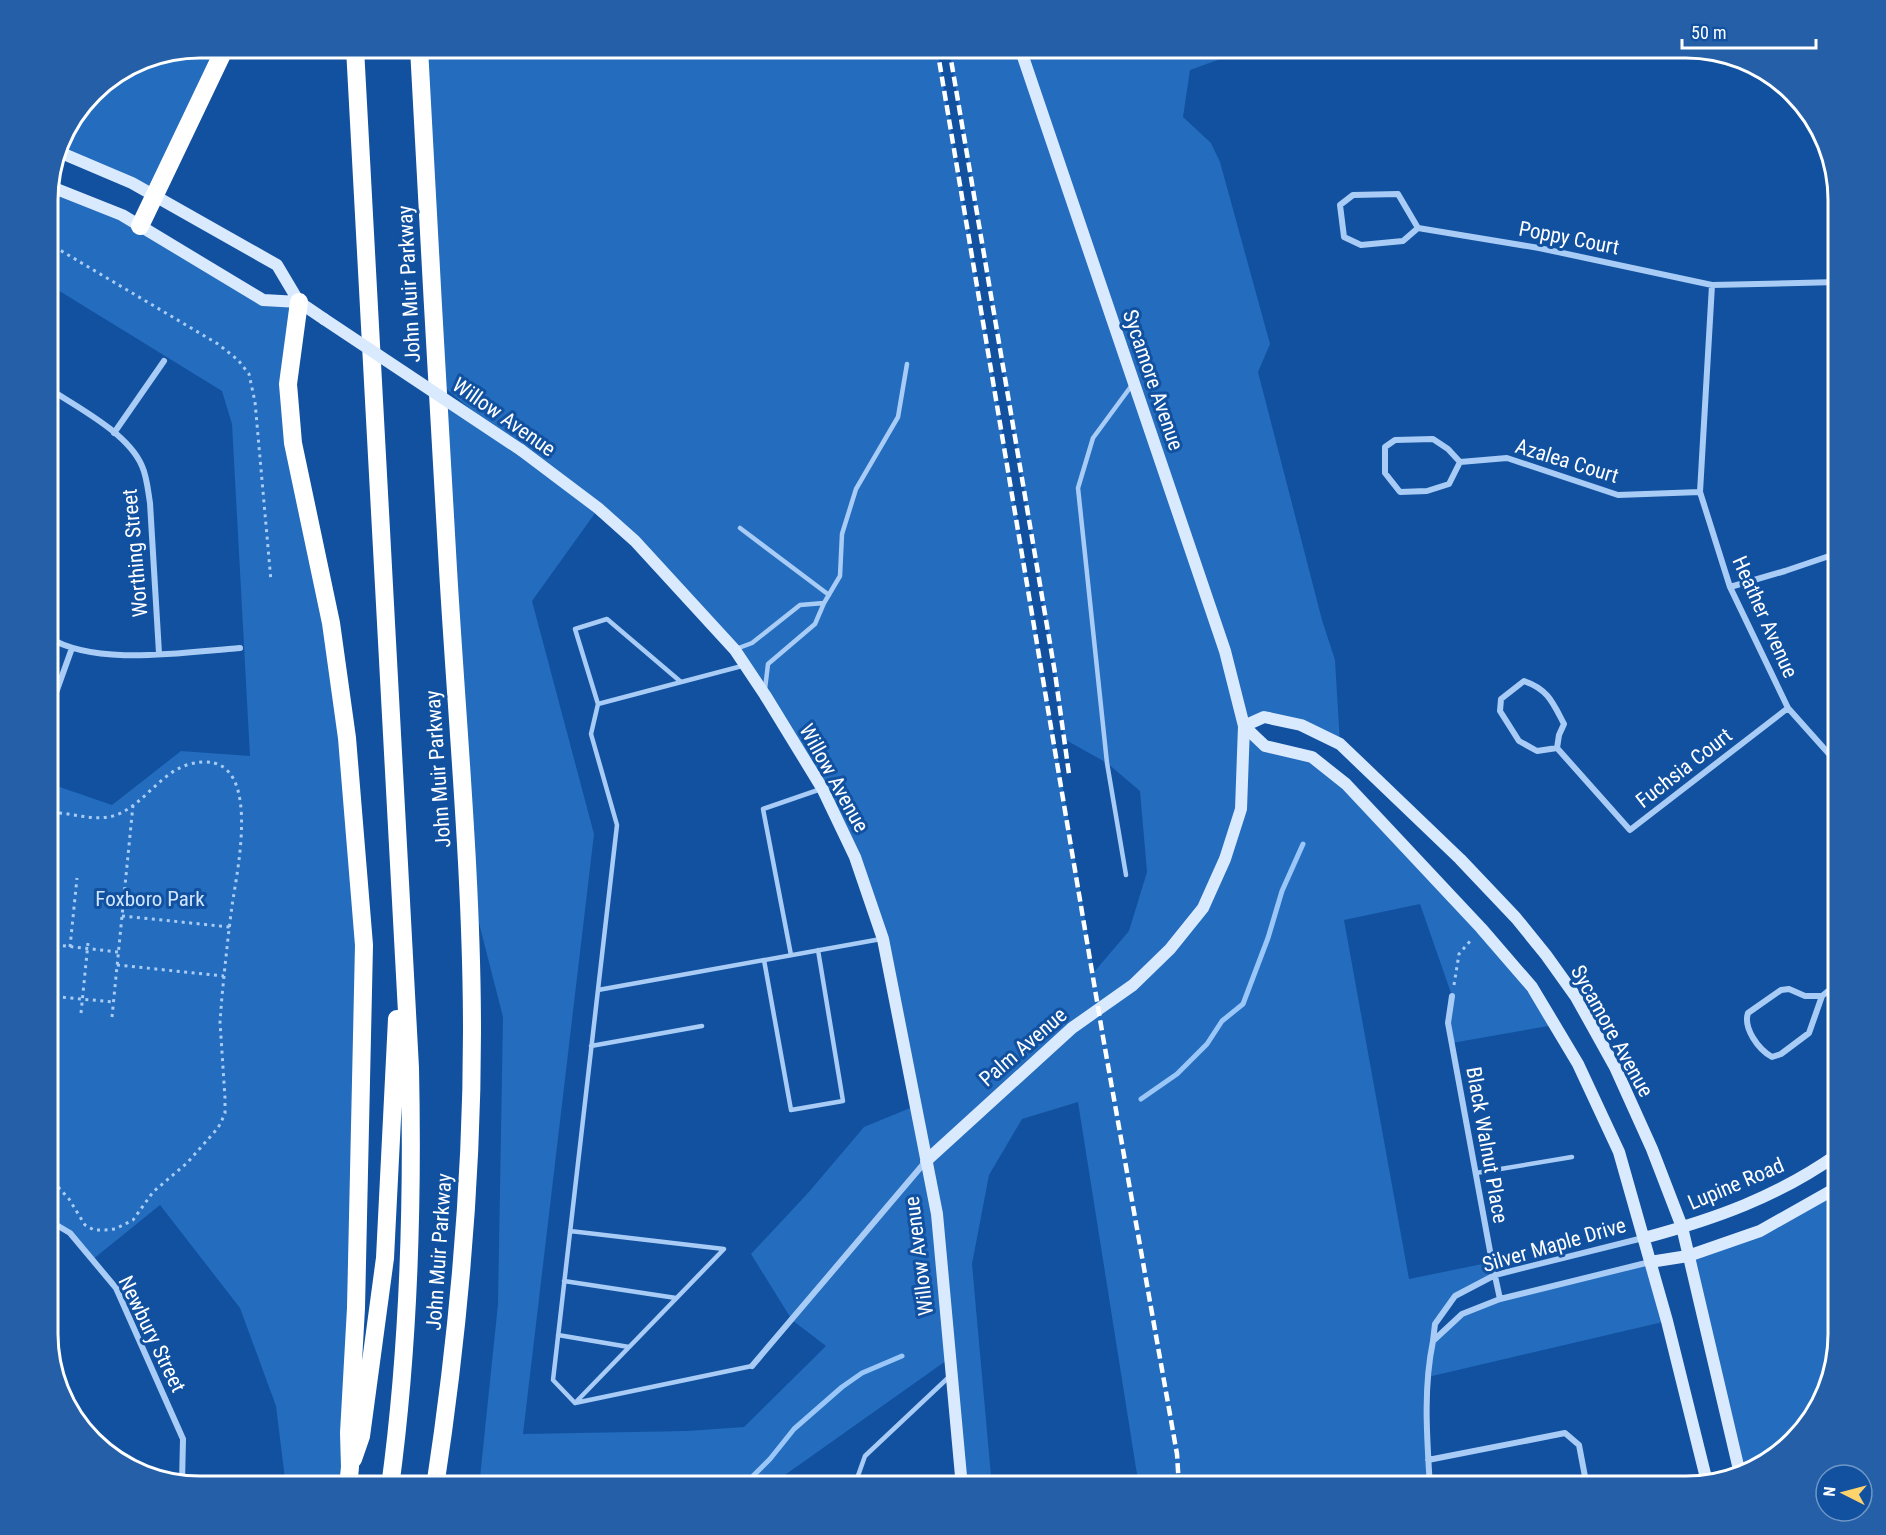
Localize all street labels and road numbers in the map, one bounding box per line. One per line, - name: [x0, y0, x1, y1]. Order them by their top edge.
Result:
- street label: John Muir Parkway: [393, 204, 425, 363]
- street label: Poppy Court: [1517, 216, 1621, 260]
- street label: Sycamore Avenue: [1118, 307, 1188, 454]
- street label: Willow Avenue: [448, 373, 560, 461]
- street label: Azalea Court: [1512, 434, 1622, 488]
- street label: Worthing Street: [117, 488, 153, 618]
- street label: Heather Avenue: [1727, 552, 1803, 682]
- street label: John Muir Parkway: [421, 689, 455, 848]
- street label: Willow Avenue: [794, 720, 874, 836]
- street label: Fuchsia Court: [1631, 723, 1737, 813]
- street label: Sycamore Avenue: [1566, 961, 1658, 1101]
- street label: Palm Avenue: [975, 1003, 1072, 1091]
- street label: Black Walnut Place: [1461, 1065, 1513, 1225]
- street label: Lupine Road: [1684, 1153, 1788, 1215]
- street label: John Muir Parkway: [422, 1172, 456, 1331]
- street label: Willow Avenue: [900, 1195, 938, 1317]
- street label: Silver Maple Drive: [1480, 1213, 1629, 1277]
- street label: Newbury Street: [114, 1272, 190, 1396]

